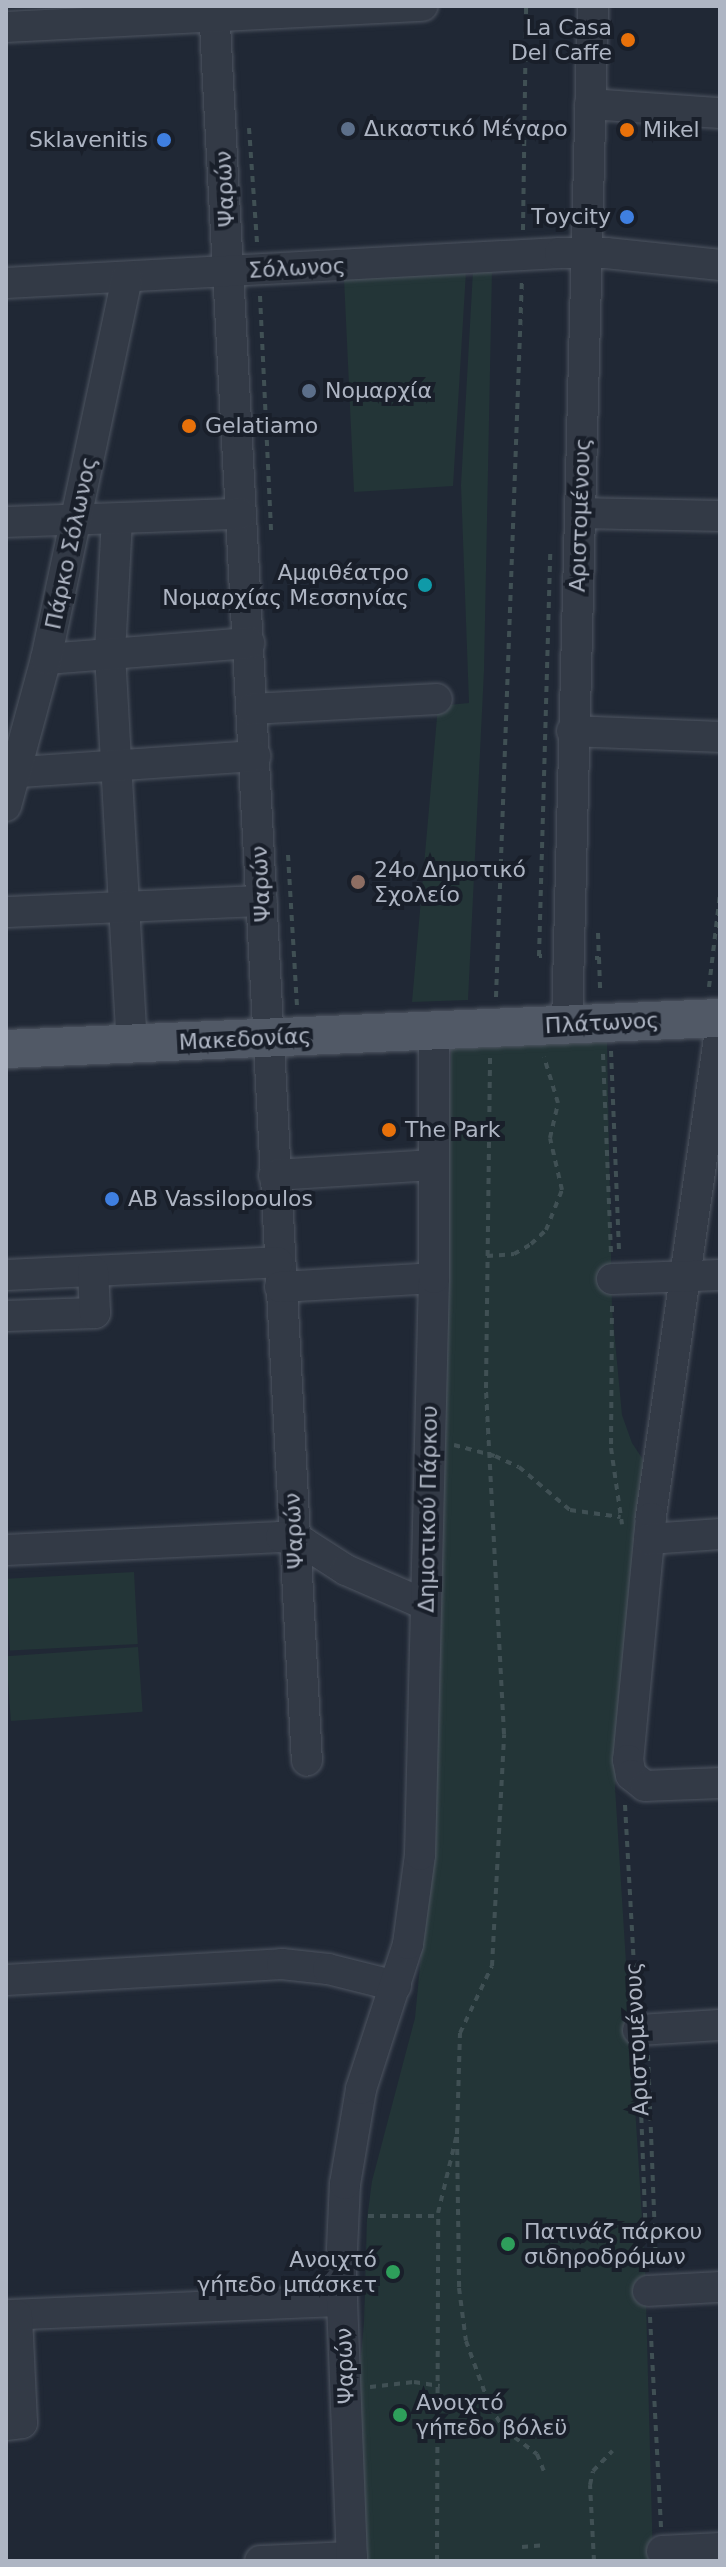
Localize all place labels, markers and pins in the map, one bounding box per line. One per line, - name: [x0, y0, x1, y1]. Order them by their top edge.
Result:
- place label: La Casa Del Caffe: [511, 14, 612, 66]
- marker: La Casa Del Caffe: [619, 31, 637, 49]
- place label: Δικαστικό Μέγαρο: [364, 116, 568, 142]
- place label: Mikel: [643, 117, 700, 143]
- marker: Δικαστικό Μέγαρο: [339, 120, 357, 138]
- marker: Mikel: [618, 121, 636, 139]
- place label: Sklavenitis: [29, 127, 148, 153]
- marker: Sklavenitis: [155, 131, 173, 149]
- place label: Τoycity: [531, 204, 611, 230]
- marker: Τoycity: [618, 208, 636, 226]
- place label: Νομαρχία: [325, 378, 432, 404]
- marker: Νομαρχία: [300, 382, 318, 400]
- place label: Gelatiamo: [205, 413, 318, 439]
- marker: Gelatiamo: [180, 417, 198, 435]
- place label: Αμφιθέατρο Νομαρχίας Μεσσηνίας: [162, 559, 409, 610]
- marker: Αμφιθέατρο Νομαρχίας Μεσσηνίας: [416, 576, 434, 594]
- place label: 24ο Δημοτικό Σχολείο: [374, 856, 526, 908]
- marker: 24ο Δημοτικό Σχολείο: [349, 873, 367, 891]
- place label: The Park: [405, 1117, 500, 1143]
- marker: The Park: [380, 1121, 398, 1139]
- place label: AB Vassilopoulos: [128, 1186, 313, 1212]
- marker: AB Vassilopoulos: [103, 1190, 121, 1208]
- place label: Πατινάζ πάρκου σιδηροδρόμων: [524, 2218, 702, 2270]
- marker: Πατινάζ πάρκου σιδηροδρόμων: [499, 2235, 517, 2253]
- place label: Ανοιχτό γήπεδο μπάσκετ: [197, 2246, 377, 2298]
- marker: Ανοιχτό γήπεδο μπάσκετ: [384, 2263, 402, 2281]
- place label: Ανοιχτό γήπεδο βόλεϋ: [416, 2389, 567, 2440]
- marker: Ανοιχτό γήπεδο βόλεϋ: [391, 2406, 409, 2424]

